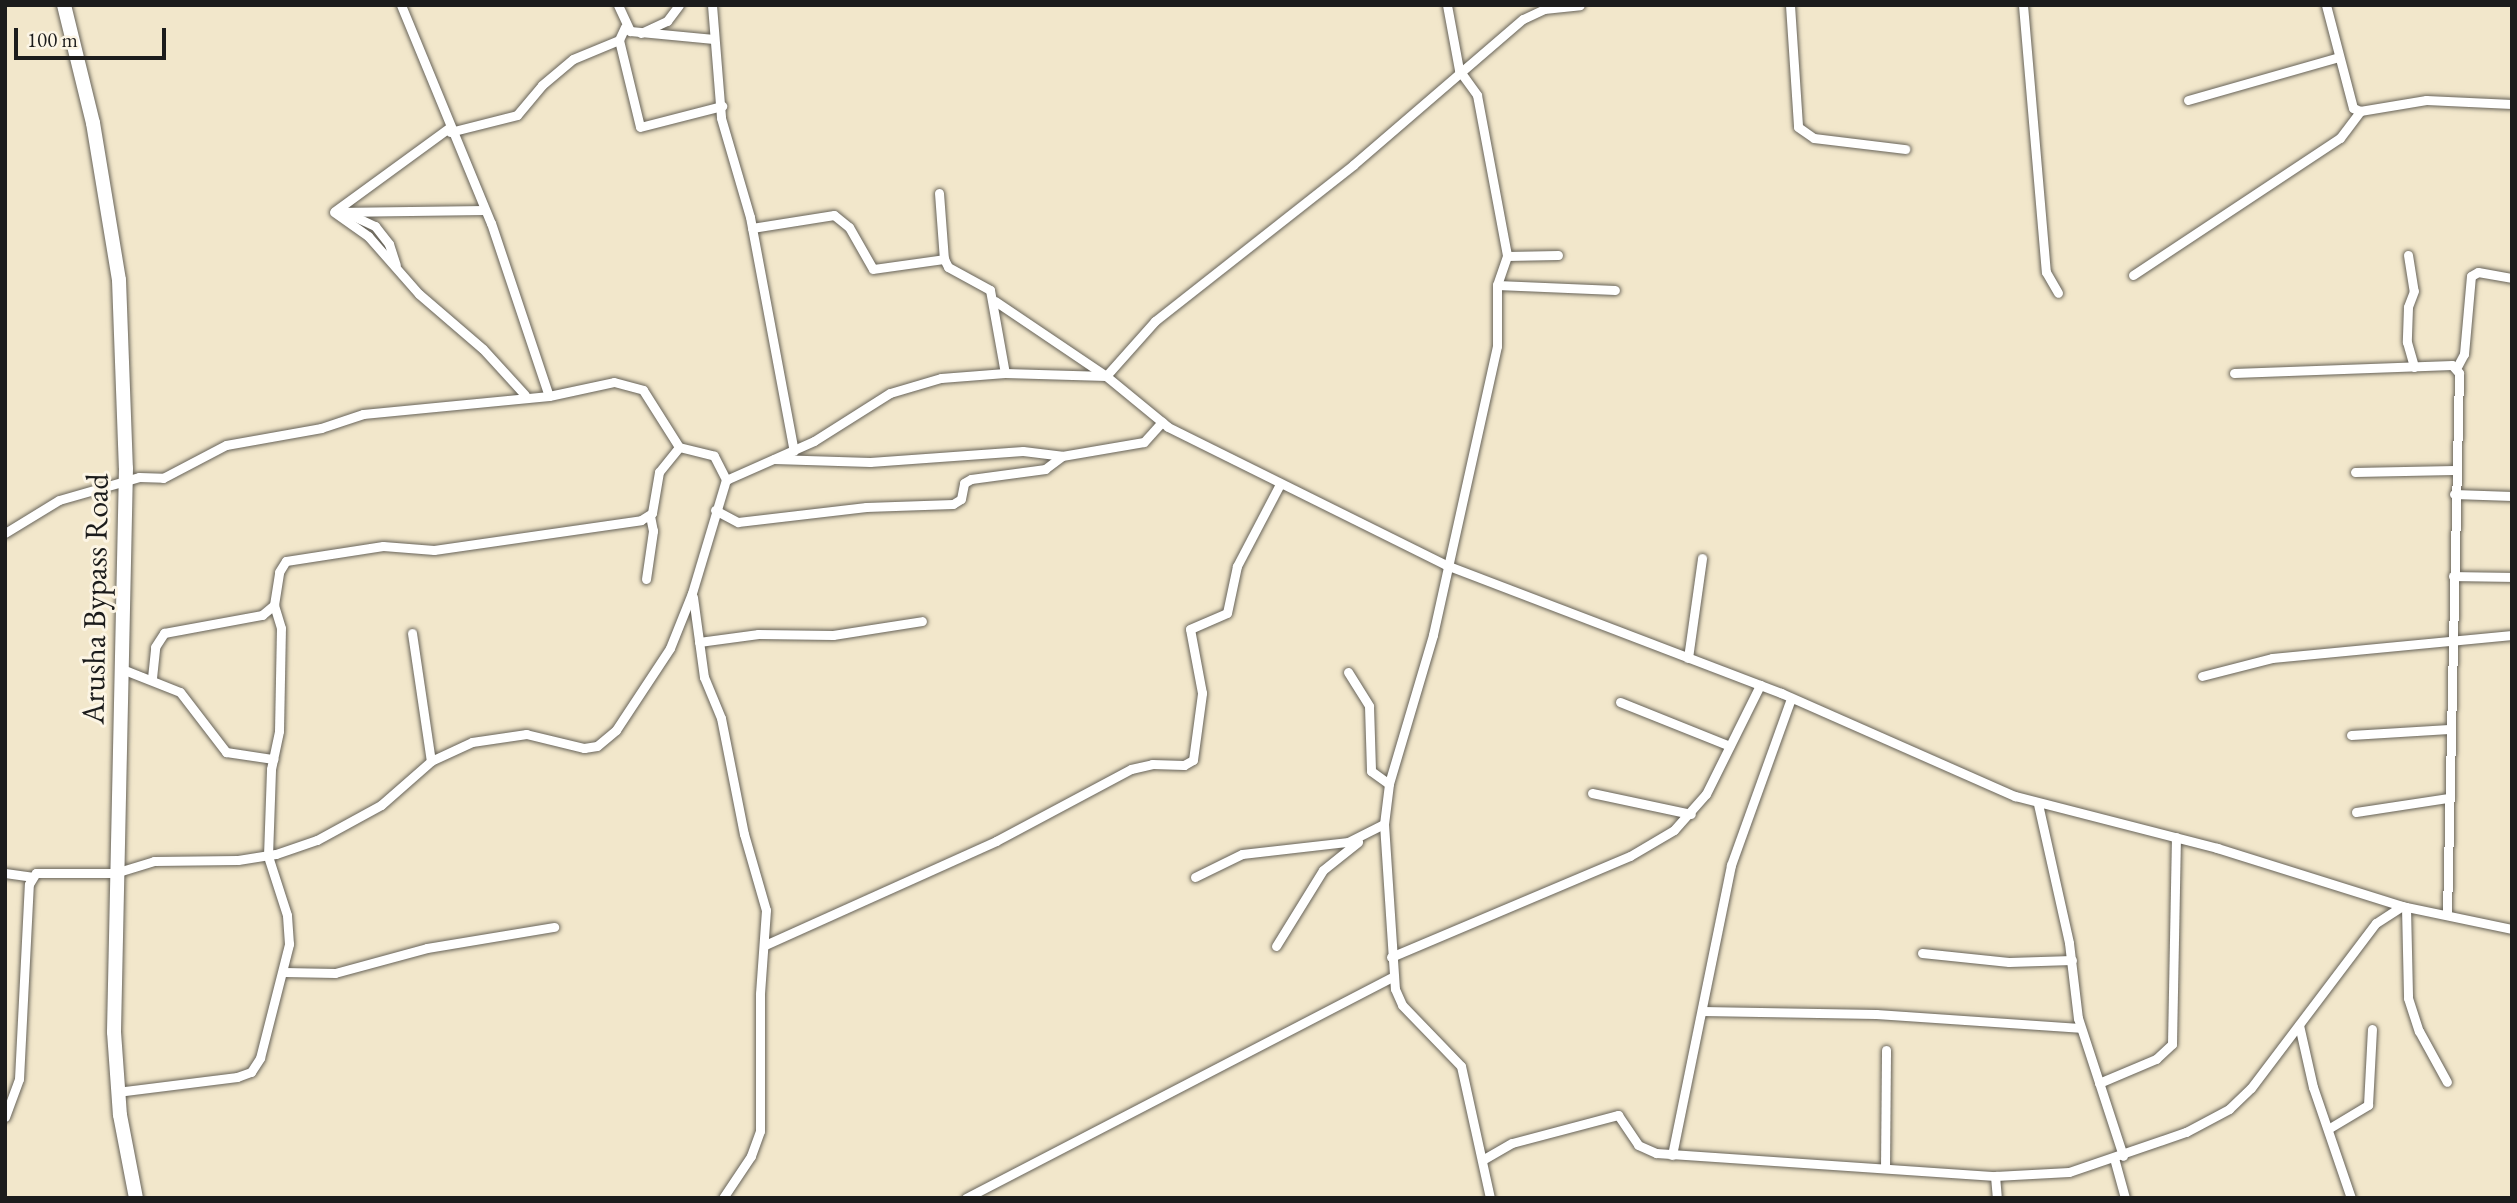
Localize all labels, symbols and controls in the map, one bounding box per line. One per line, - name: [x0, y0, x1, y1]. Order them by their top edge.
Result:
- scale bar: [18, 14, 170, 58]
- text: 100 m: [27, 26, 78, 53]
- street label: Arusha Bypass Road: [74, 473, 116, 725]

